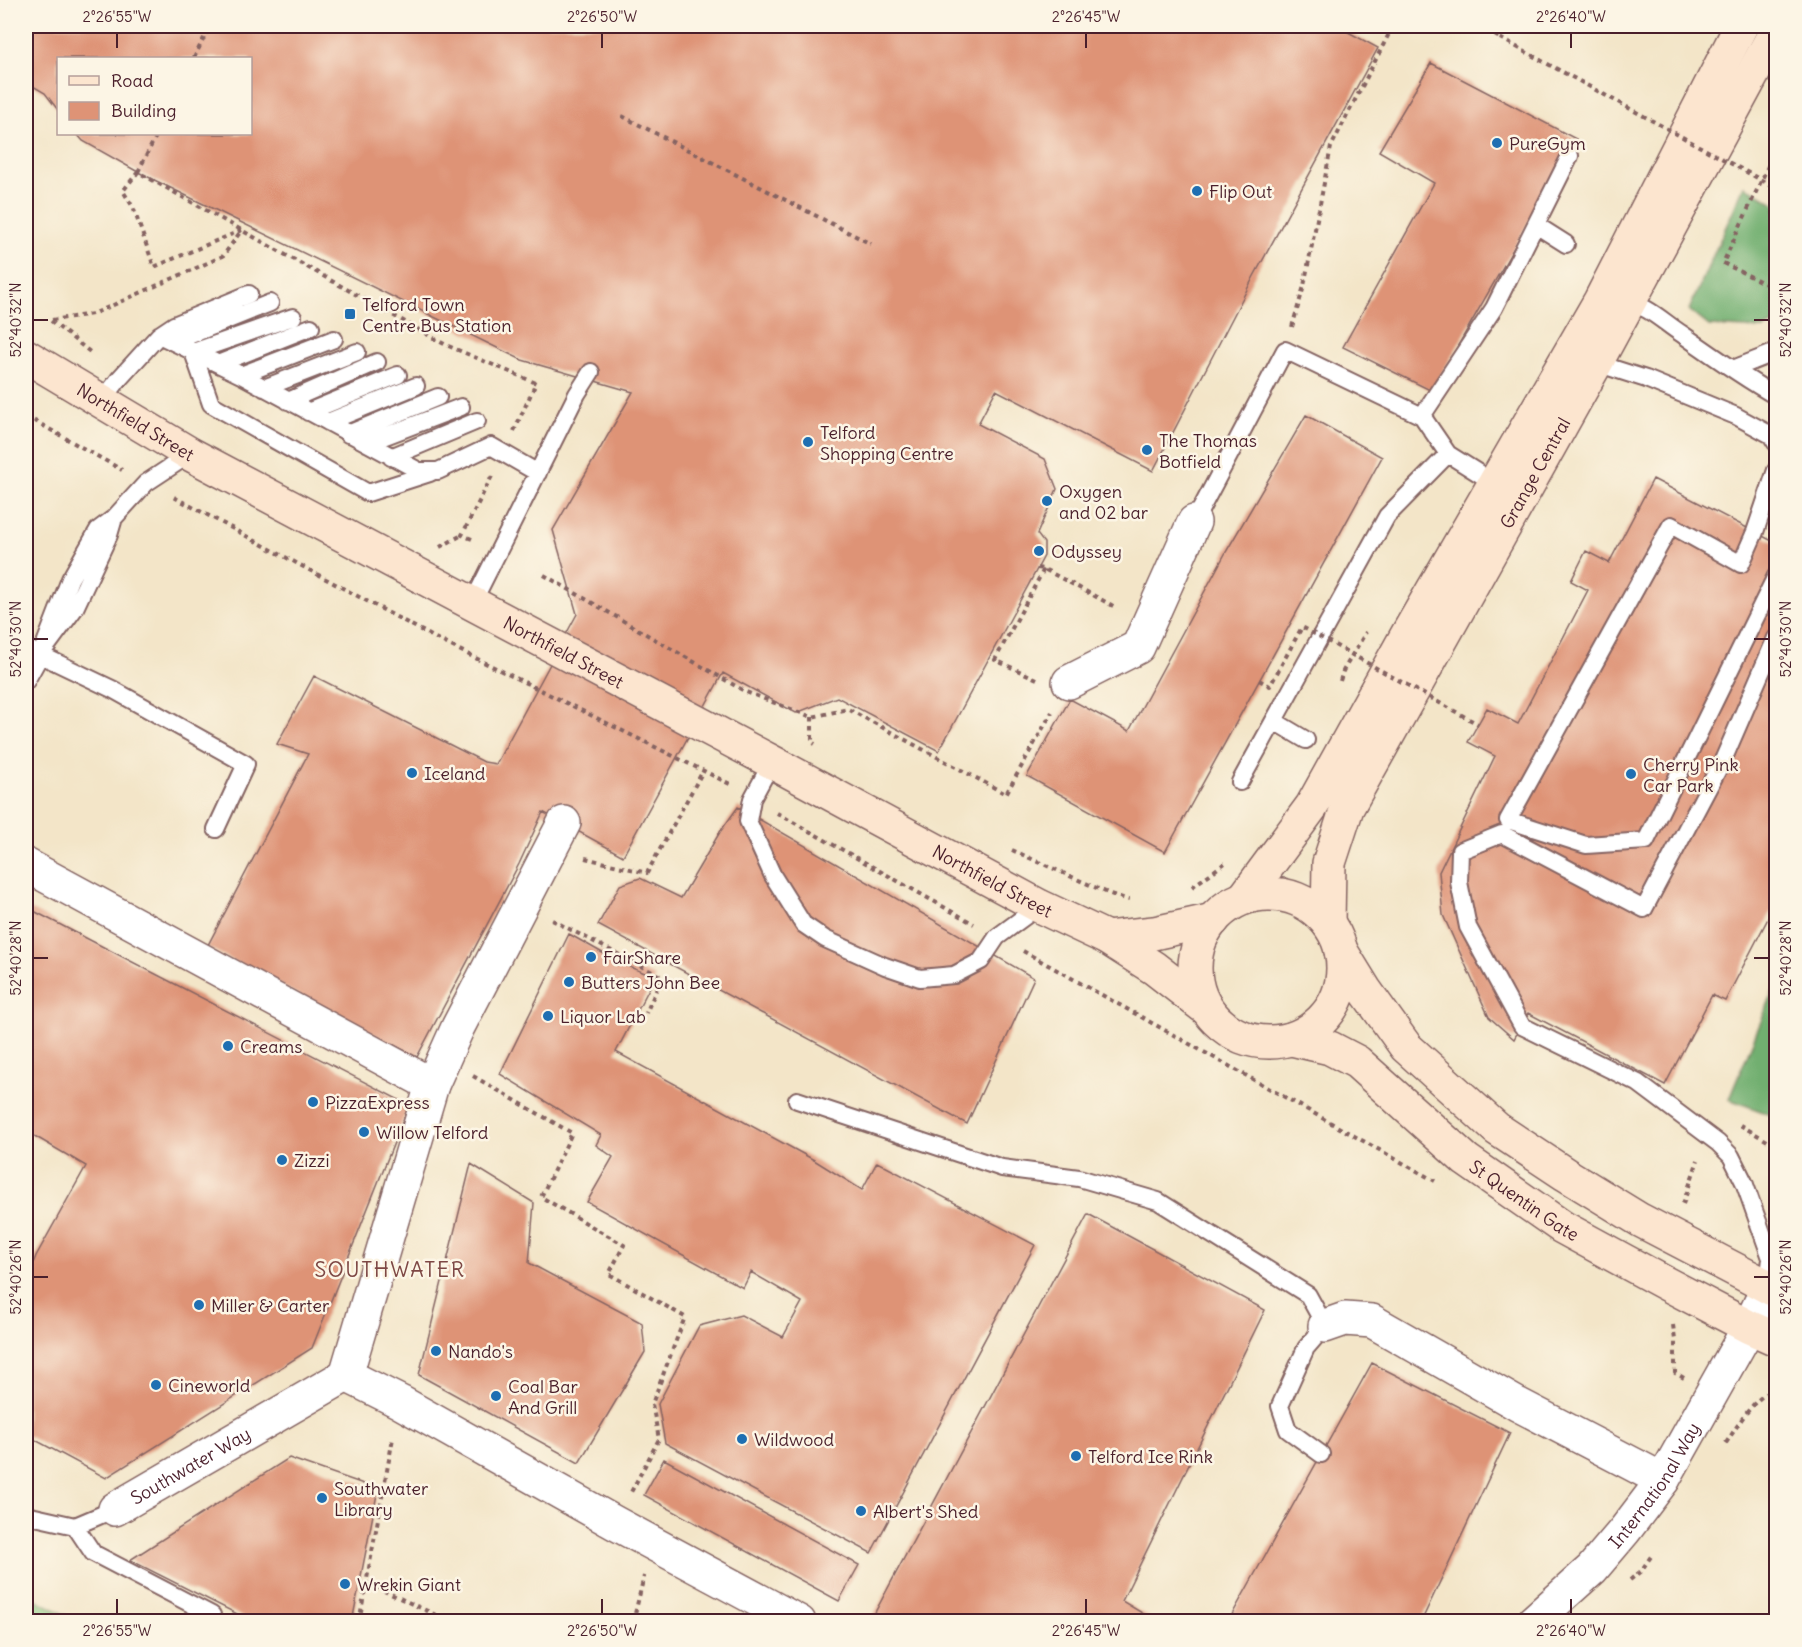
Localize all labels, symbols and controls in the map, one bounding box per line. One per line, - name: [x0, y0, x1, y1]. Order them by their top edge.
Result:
- text: 2°26'55"W: [83, 7, 152, 26]
- text: 2°26'50"W: [567, 7, 637, 26]
- text: 2°26'45"W: [1052, 7, 1121, 26]
- text: 2°26'40"W: [1536, 7, 1606, 26]
- legend: [57, 57, 252, 135]
- text: Road: [111, 69, 154, 92]
- text: Building: [111, 99, 176, 122]
- place label: PureGym: [1509, 132, 1586, 155]
- marker: PureGym: [1490, 136, 1504, 150]
- place label: Flip Out: [1209, 180, 1272, 203]
- marker: Flip Out: [1190, 184, 1204, 198]
- text: 52°40'32"N: [6, 282, 25, 358]
- text: 52°40'32"N: [1776, 282, 1795, 358]
- place label: Telford Town Centre Bus Station: [362, 293, 512, 337]
- marker: Telford Town Centre Bus Station: [343, 307, 357, 321]
- street label: Northfield Street: [73, 378, 198, 466]
- street label: Grange Central: [1494, 413, 1575, 532]
- place label: Telford Shopping Centre: [820, 421, 954, 465]
- place label: The Thomas Botfield: [1159, 429, 1257, 473]
- marker: Telford Shopping Centre: [801, 435, 815, 449]
- marker: The Thomas Botfield: [1140, 443, 1154, 457]
- place label: Oxygen and 02 bar: [1059, 480, 1149, 524]
- marker: Oxygen and 02 bar: [1040, 494, 1054, 508]
- place label: Odyssey: [1051, 540, 1122, 563]
- marker: Odyssey: [1032, 544, 1046, 558]
- text: 52°40'30"N: [6, 601, 25, 677]
- text: 52°40'30"N: [1776, 601, 1795, 677]
- street label: Northfield Street: [500, 611, 628, 693]
- place label: Cherry Pink Car Park: [1643, 753, 1739, 797]
- place label: Iceland: [424, 762, 486, 785]
- marker: Iceland: [405, 766, 419, 780]
- marker: Cherry Pink Car Park: [1624, 767, 1638, 781]
- street label: Northfield Street: [929, 839, 1056, 922]
- text: 52°40'28"N: [6, 920, 25, 996]
- text: 52°40'28"N: [1776, 920, 1795, 996]
- place label: FairShare: [603, 946, 681, 969]
- marker: FairShare: [584, 950, 598, 964]
- place label: Butters John Bee: [581, 971, 720, 994]
- marker: Butters John Bee: [562, 975, 576, 989]
- place label: Liquor Lab: [560, 1005, 646, 1028]
- marker: Liquor Lab: [541, 1009, 555, 1023]
- place label: Creams: [240, 1035, 303, 1058]
- marker: Creams: [221, 1039, 235, 1053]
- place label: PizzaExpress: [325, 1091, 430, 1114]
- marker: PizzaExpress: [306, 1095, 320, 1109]
- place label: Willow Telford: [376, 1121, 489, 1144]
- marker: Willow Telford: [357, 1125, 371, 1139]
- place label: Zizzi: [294, 1149, 330, 1172]
- marker: Zizzi: [275, 1153, 289, 1167]
- street label: St Quentin Gate: [1465, 1155, 1583, 1246]
- text: 52°40'26"N: [6, 1239, 25, 1315]
- text: 52°40'26"N: [1776, 1239, 1795, 1315]
- district label: SOUTHWATER: [314, 1256, 466, 1283]
- place label: Miller & Carter: [211, 1294, 330, 1317]
- marker: Miller & Carter: [192, 1298, 206, 1312]
- place label: Nando's: [448, 1340, 513, 1363]
- marker: Nando's: [429, 1344, 443, 1358]
- place label: Cineworld: [168, 1374, 251, 1397]
- place label: Coal Bar And Grill: [508, 1375, 578, 1419]
- marker: Cineworld: [149, 1378, 163, 1392]
- marker: Coal Bar And Grill: [489, 1389, 503, 1403]
- street label: International Way: [1603, 1418, 1705, 1553]
- street label: Southwater Way: [126, 1422, 254, 1509]
- place label: Wildwood: [754, 1428, 834, 1451]
- marker: Wildwood: [735, 1432, 749, 1446]
- place label: Telford Ice Rink: [1088, 1445, 1213, 1468]
- marker: Telford Ice Rink: [1069, 1449, 1083, 1463]
- place label: Southwater Library: [334, 1477, 429, 1521]
- marker: Southwater Library: [315, 1491, 329, 1505]
- place label: Albert's Shed: [873, 1500, 979, 1523]
- marker: Albert's Shed: [854, 1504, 868, 1518]
- place label: Wrekin Giant: [357, 1573, 461, 1596]
- marker: Wrekin Giant: [338, 1577, 352, 1591]
- text: 2°26'55"W: [83, 1621, 152, 1640]
- text: 2°26'50"W: [567, 1621, 637, 1640]
- text: 2°26'45"W: [1052, 1621, 1121, 1640]
- text: 2°26'40"W: [1536, 1621, 1606, 1640]

